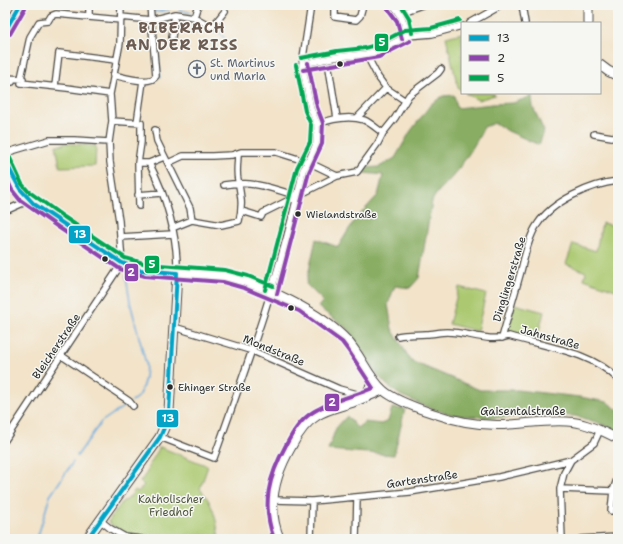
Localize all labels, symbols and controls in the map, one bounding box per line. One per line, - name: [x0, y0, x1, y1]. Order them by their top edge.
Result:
- district label: BIBERACH AN DER RISS: [126, 18, 238, 55]
- legend: [461, 22, 601, 94]
- text: 13: [497, 30, 510, 46]
- line badge: 5: [374, 33, 389, 52]
- text: 5: [379, 35, 386, 50]
- text: 2: [497, 50, 505, 66]
- place label: St. Martinus und Maria: [210, 56, 275, 84]
- church icon: St. Martinus und Maria: [187, 59, 207, 79]
- unlabelled marker: [335, 59, 345, 69]
- text: 5: [497, 70, 504, 86]
- place label: Wielandstraße: [306, 208, 377, 221]
- marker: Wielandstraße: [293, 209, 303, 219]
- line badge: 13: [68, 225, 91, 244]
- text: 13: [74, 227, 87, 242]
- street label: Dinglingerstraße: [489, 235, 530, 324]
- unlabelled marker: [100, 254, 110, 264]
- line badge: 5: [144, 255, 160, 274]
- text: 5: [149, 257, 156, 272]
- line badge: 2: [124, 263, 139, 282]
- text: 2: [127, 265, 135, 280]
- unlabelled marker: [286, 303, 296, 313]
- street label: Bleicherstraße: [29, 310, 84, 382]
- street label: Jahnstraße: [518, 322, 581, 353]
- street label: Mondstraße: [241, 331, 307, 370]
- place label: Ehinger Straße: [178, 381, 251, 394]
- marker: Ehinger Straße: [165, 382, 175, 392]
- line badge: 2: [324, 393, 340, 412]
- text: 2: [328, 395, 336, 410]
- street label: Gaisentalstraße: [480, 404, 566, 419]
- line badge: 13: [156, 409, 179, 428]
- text: 13: [162, 411, 175, 426]
- street label: Gartenstraße: [385, 467, 459, 492]
- park label: Katholischer Friedhof: [138, 492, 204, 520]

